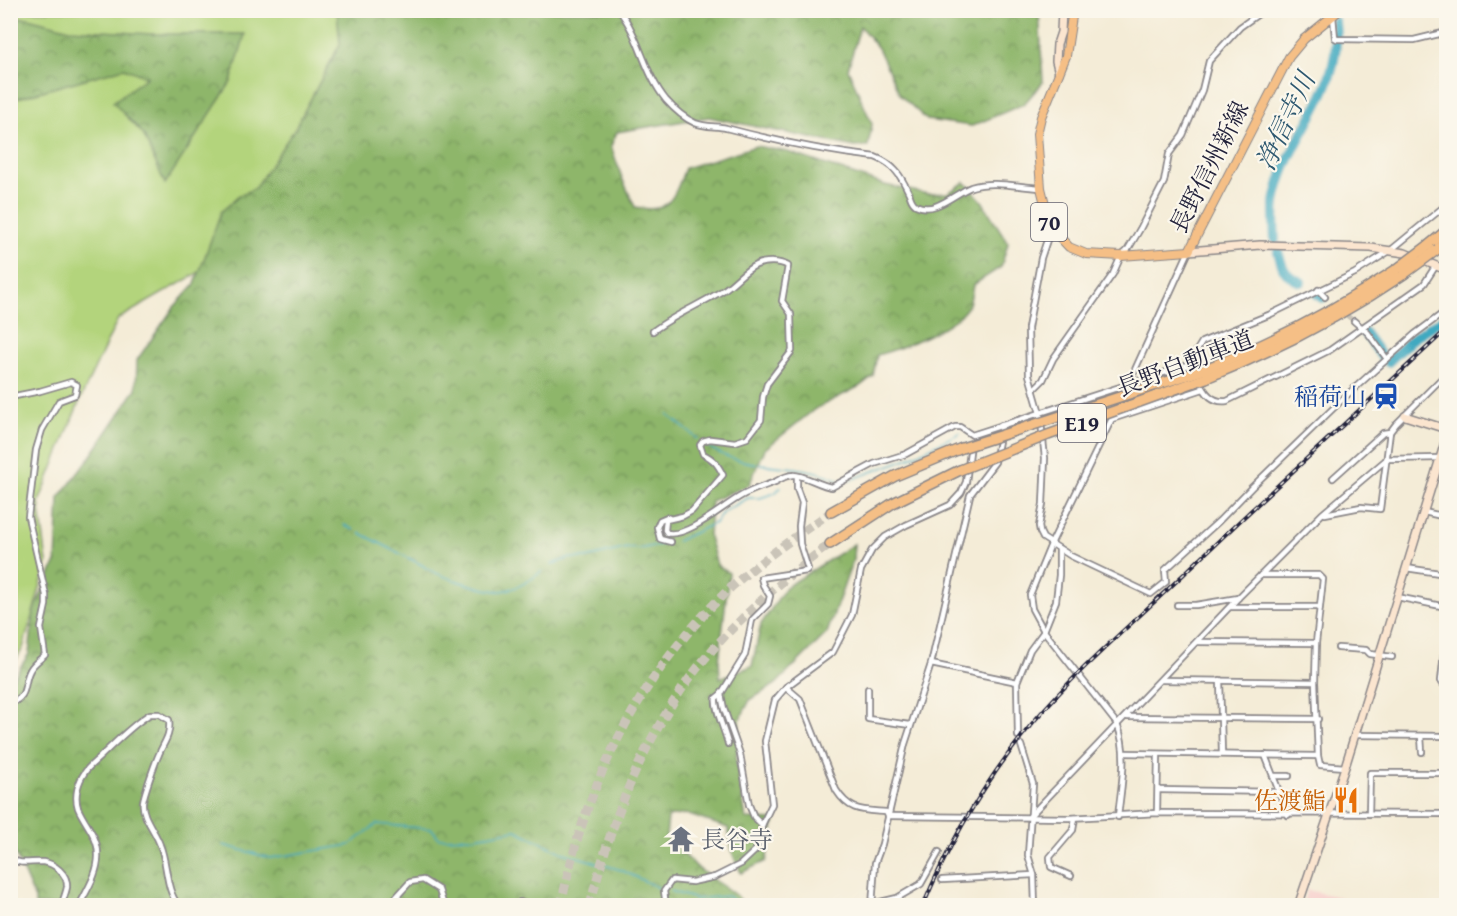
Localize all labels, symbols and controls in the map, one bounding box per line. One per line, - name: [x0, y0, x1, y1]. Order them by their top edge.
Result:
- water label: 浄信寺川: [1245, 63, 1326, 176]
- street label: 長野信州新線: [1161, 95, 1257, 239]
- road number: 70: [1031, 203, 1067, 241]
- street label: 長野自動車道: [1112, 321, 1258, 405]
- place label: 稲荷山: [1294, 379, 1366, 414]
- station icon: 稲荷山: [1371, 381, 1401, 411]
- road number: E19: [1058, 404, 1106, 442]
- place label: 佐渡鮨: [1254, 783, 1326, 818]
- restaurant icon: 佐渡鮨: [1331, 785, 1361, 815]
- place label: 長谷寺: [701, 822, 773, 857]
- temple icon: 長谷寺: [666, 824, 696, 854]

